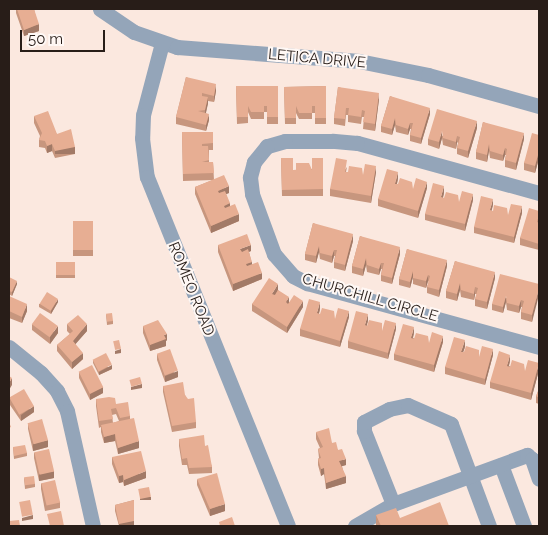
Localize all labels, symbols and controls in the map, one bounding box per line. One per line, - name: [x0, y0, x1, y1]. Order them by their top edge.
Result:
- scale bar: [22, 20, 108, 52]
- text: 50 m: [28, 30, 63, 48]
- street label: LETICA DRIVE: [267, 46, 367, 72]
- street label: ROMEO ROAD: [164, 239, 218, 339]
- street label: CHURCHILL CIRCLE: [300, 270, 440, 326]

